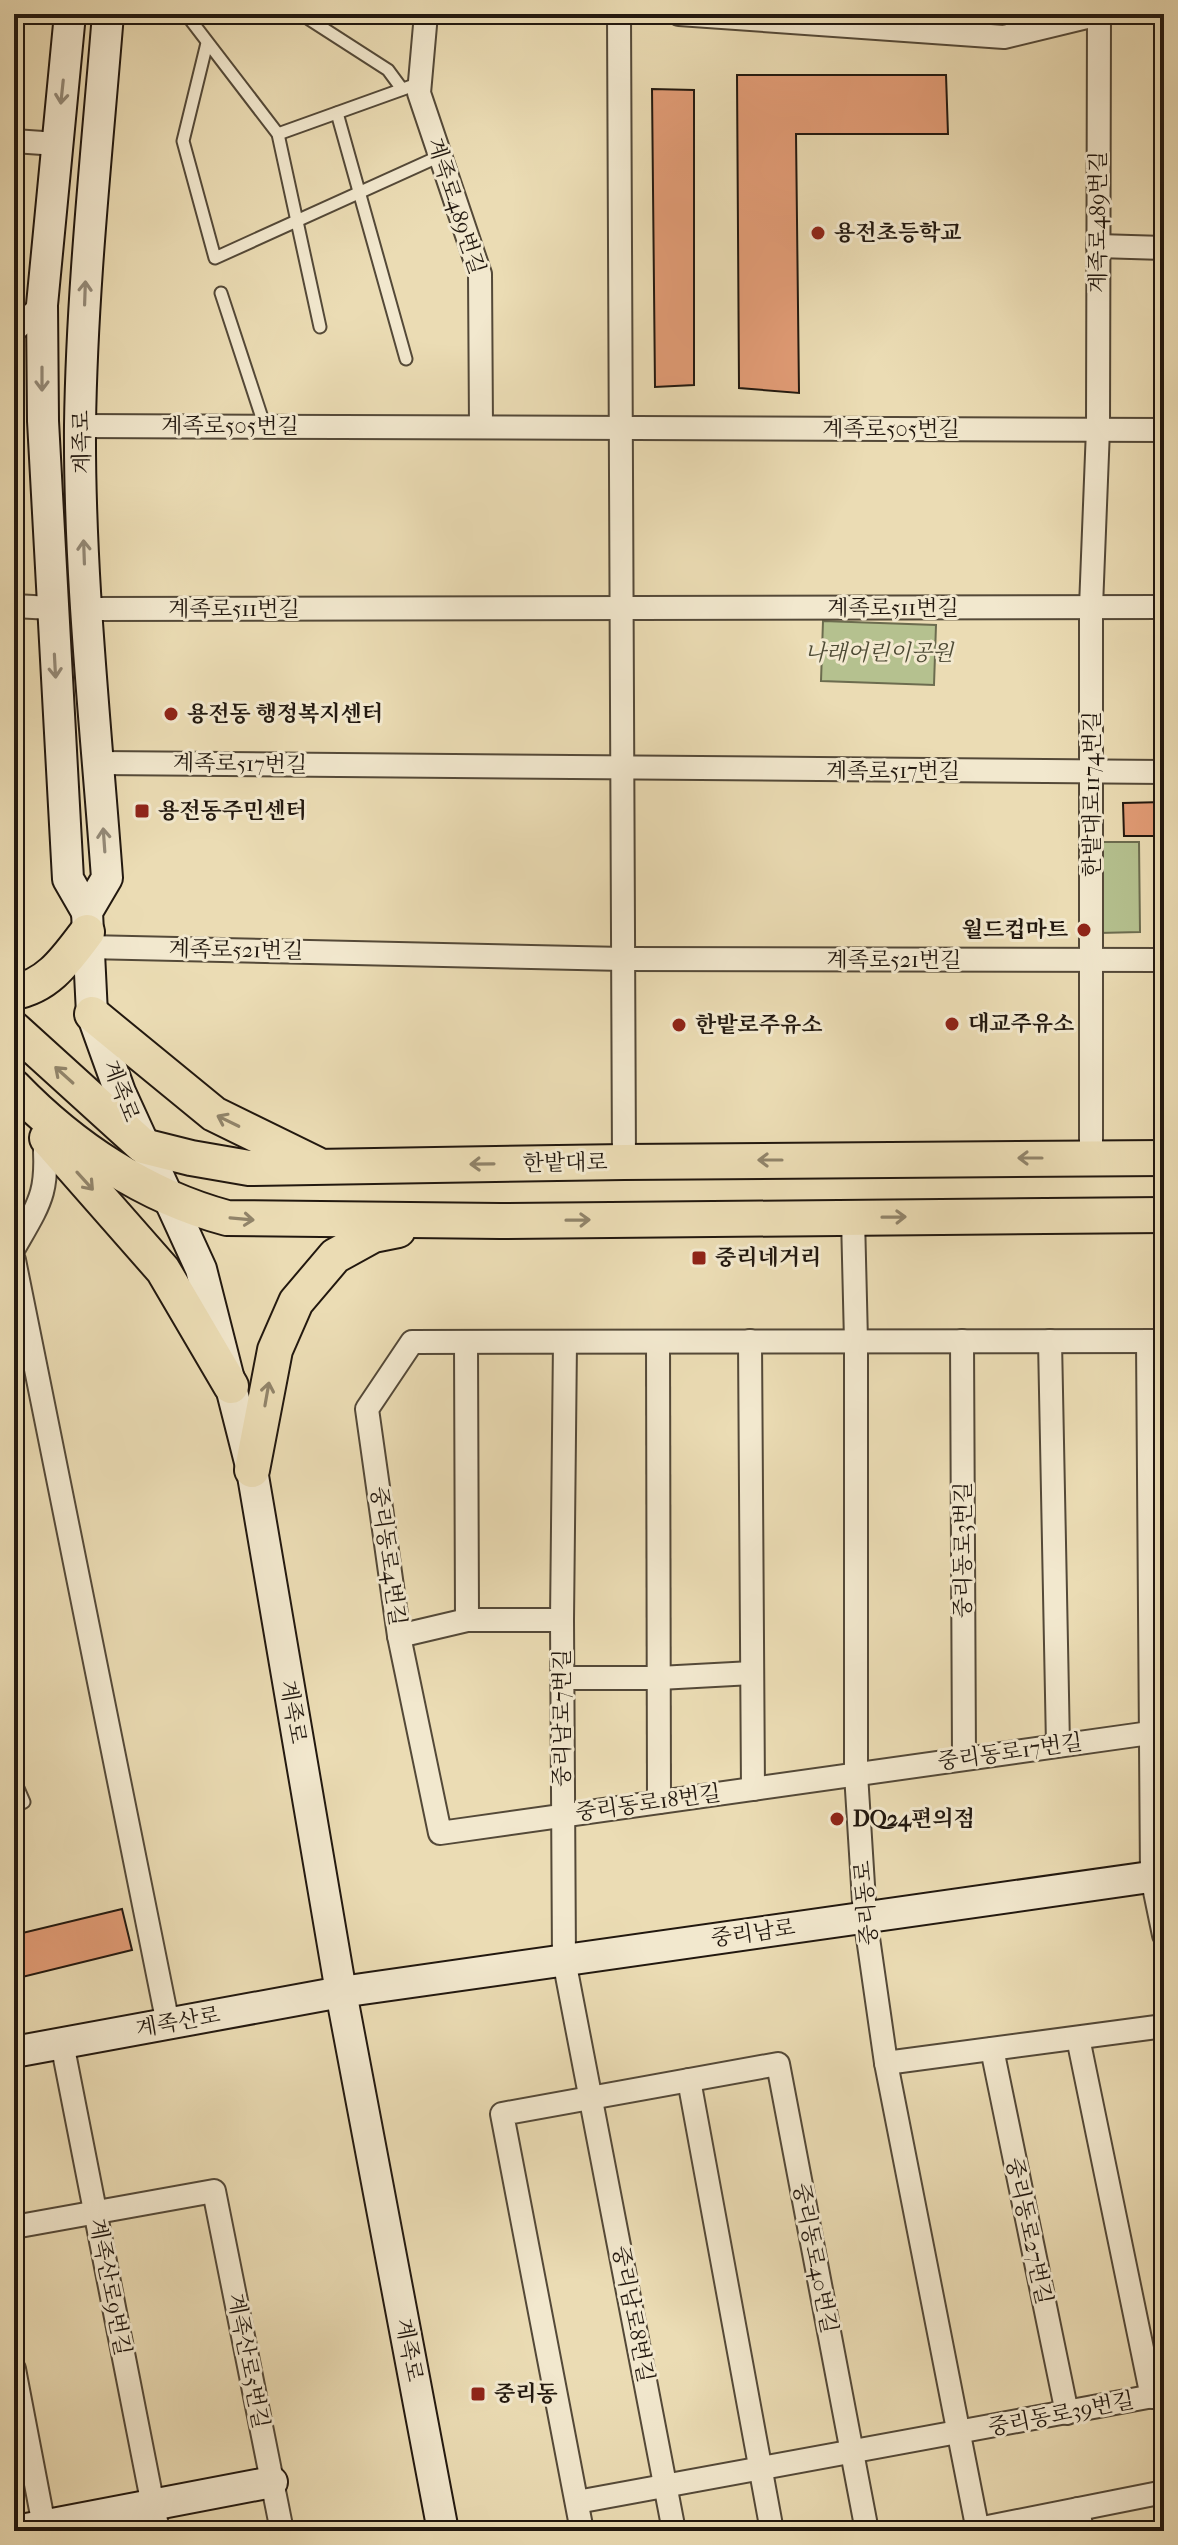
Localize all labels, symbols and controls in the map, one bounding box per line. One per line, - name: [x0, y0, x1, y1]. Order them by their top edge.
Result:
- one-way arrow: [54, 78, 69, 105]
- street label: 계족로489번길: [422, 135, 490, 277]
- street label: 계족로489번길: [1085, 151, 1111, 293]
- place label: 용전초등학교: [834, 220, 962, 246]
- marker: 용전초등학교: [809, 224, 827, 242]
- one-way arrow: [77, 280, 92, 307]
- one-way arrow: [35, 365, 50, 392]
- street label: 계족로: [68, 410, 96, 474]
- street label: 계족로505번길: [161, 413, 299, 439]
- street label: 계족로505번길: [822, 416, 960, 442]
- one-way arrow: [76, 539, 92, 566]
- street label: 계족로511번길: [827, 595, 959, 621]
- street label: 계족로511번길: [168, 596, 300, 622]
- park label: 나래어린이공원: [805, 640, 955, 666]
- one-way arrow: [47, 652, 62, 679]
- place label: 용전동 행정복지센터: [187, 701, 383, 727]
- marker: 용전동 행정복지센터: [162, 705, 180, 723]
- street label: 한밭대로1174번길: [1079, 711, 1105, 877]
- street label: 계족로517번길: [173, 750, 307, 778]
- street label: 계족로517번길: [826, 758, 960, 784]
- place label: 용전동주민센터: [158, 798, 307, 824]
- marker: 용전동주민센터: [133, 802, 151, 820]
- one-way arrow: [96, 827, 111, 854]
- place label: 월드컵마트: [962, 917, 1069, 943]
- marker: 월드컵마트: [1075, 921, 1093, 939]
- street label: 계족로521번길: [168, 936, 304, 964]
- street label: 계족로521번길: [827, 947, 961, 973]
- place label: 대교주유소: [968, 1011, 1074, 1037]
- place label: 한밭로주유소: [695, 1012, 823, 1038]
- marker: 대교주유소: [943, 1015, 961, 1033]
- marker: 한밭로주유소: [670, 1016, 688, 1034]
- street label: 계족로: [97, 1057, 145, 1125]
- one-way arrow: [54, 1065, 74, 1084]
- one-way arrow: [217, 1113, 241, 1128]
- street label: 한밭대로: [522, 1149, 608, 1177]
- one-way arrow: [1017, 1150, 1044, 1166]
- one-way arrow: [757, 1152, 784, 1168]
- one-way arrow: [469, 1157, 496, 1172]
- one-way arrow: [75, 1171, 93, 1191]
- one-way arrow: [880, 1210, 907, 1225]
- one-way arrow: [228, 1212, 255, 1227]
- one-way arrow: [564, 1213, 591, 1228]
- place label: 중리네거리: [715, 1245, 821, 1271]
- marker: 중리네거리: [690, 1249, 708, 1267]
- one-way arrow: [261, 1382, 276, 1407]
- street label: 중리동로3번길: [950, 1482, 976, 1618]
- street label: 중리동로4번길: [365, 1485, 411, 1627]
- street label: 중리남로7번길: [549, 1649, 575, 1787]
- street label: 계족로: [275, 1678, 311, 1746]
- street label: 중리동로17번길: [936, 1729, 1084, 1775]
- street label: 중리동로18번길: [574, 1780, 722, 1826]
- place label: DQ24편의점: [853, 1806, 975, 1832]
- marker: DQ24편의점: [828, 1810, 846, 1828]
- street label: 중리동로: [849, 1860, 883, 1946]
- street label: 중리남로: [709, 1914, 797, 1952]
- street label: 계족산로: [134, 2002, 222, 2042]
- street label: 중리동로27번길: [1001, 2155, 1057, 2307]
- street label: 중리동로40번길: [788, 2181, 842, 2335]
- street label: 계족산로9번길: [84, 2216, 136, 2358]
- street label: 중리남로8번길: [607, 2244, 659, 2384]
- street label: 계족산로5번길: [222, 2291, 274, 2431]
- street label: 계족로: [390, 2316, 428, 2384]
- place label: 중리동: [494, 2381, 558, 2407]
- marker: 중리동: [469, 2385, 487, 2403]
- street label: 중리동로39번길: [986, 2387, 1136, 2441]

